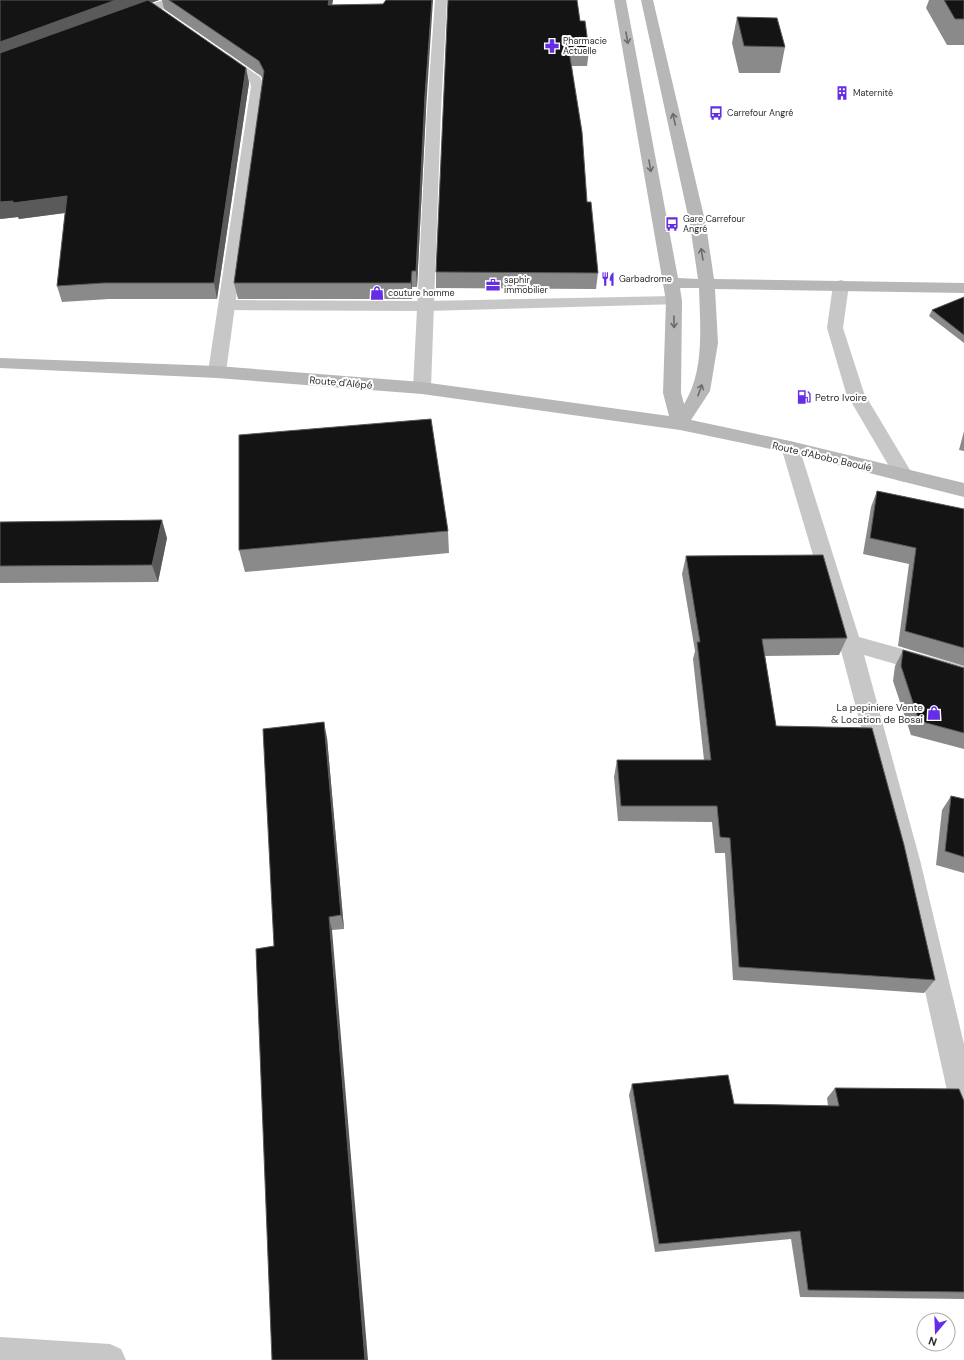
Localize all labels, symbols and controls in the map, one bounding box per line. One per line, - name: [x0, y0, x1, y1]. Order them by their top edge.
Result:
- one-way arrow: [623, 31, 631, 44]
- place label: Pharmacie Actuelle: [563, 35, 607, 57]
- pharmacy icon: Pharmacie Actuelle: [544, 38, 560, 54]
- building icon: Maternité: [834, 85, 850, 101]
- place label: Maternité: [853, 87, 893, 99]
- bus stop icon: Carrefour Angré: [708, 105, 724, 121]
- place label: Carrefour Angré: [727, 107, 793, 119]
- one-way arrow: [669, 113, 677, 126]
- one-way arrow: [647, 159, 655, 172]
- place label: Gare Carrefour Angré: [683, 213, 746, 235]
- bus stop icon: Gare Carrefour Angré: [664, 216, 680, 232]
- one-way arrow: [698, 248, 706, 261]
- restaurant icon: Garbadrome: [600, 271, 616, 287]
- place label: Garbadrome: [619, 273, 672, 285]
- place label: saphir immobilier: [504, 274, 549, 296]
- office icon: saphir immobilier: [485, 277, 501, 293]
- shop icon: couture homme: [369, 285, 385, 301]
- place label: couture homme: [388, 287, 455, 299]
- one-way arrow: [670, 315, 678, 328]
- street label: Route d'Alépé: [309, 373, 373, 392]
- one-way arrow: [696, 385, 704, 397]
- fuel station icon: Petro Ivoire: [796, 389, 812, 405]
- place label: Petro Ivoire: [815, 391, 867, 404]
- street label: Route d'Abobo Baoulé: [771, 439, 873, 474]
- place label: La pepiniere Vente & Location de Bosai: [831, 701, 923, 726]
- shop icon: La pepiniere Vente & Location de Bosai: [926, 705, 942, 721]
- north arrow: [916, 1312, 956, 1352]
- text: N: [927, 1334, 939, 1349]

